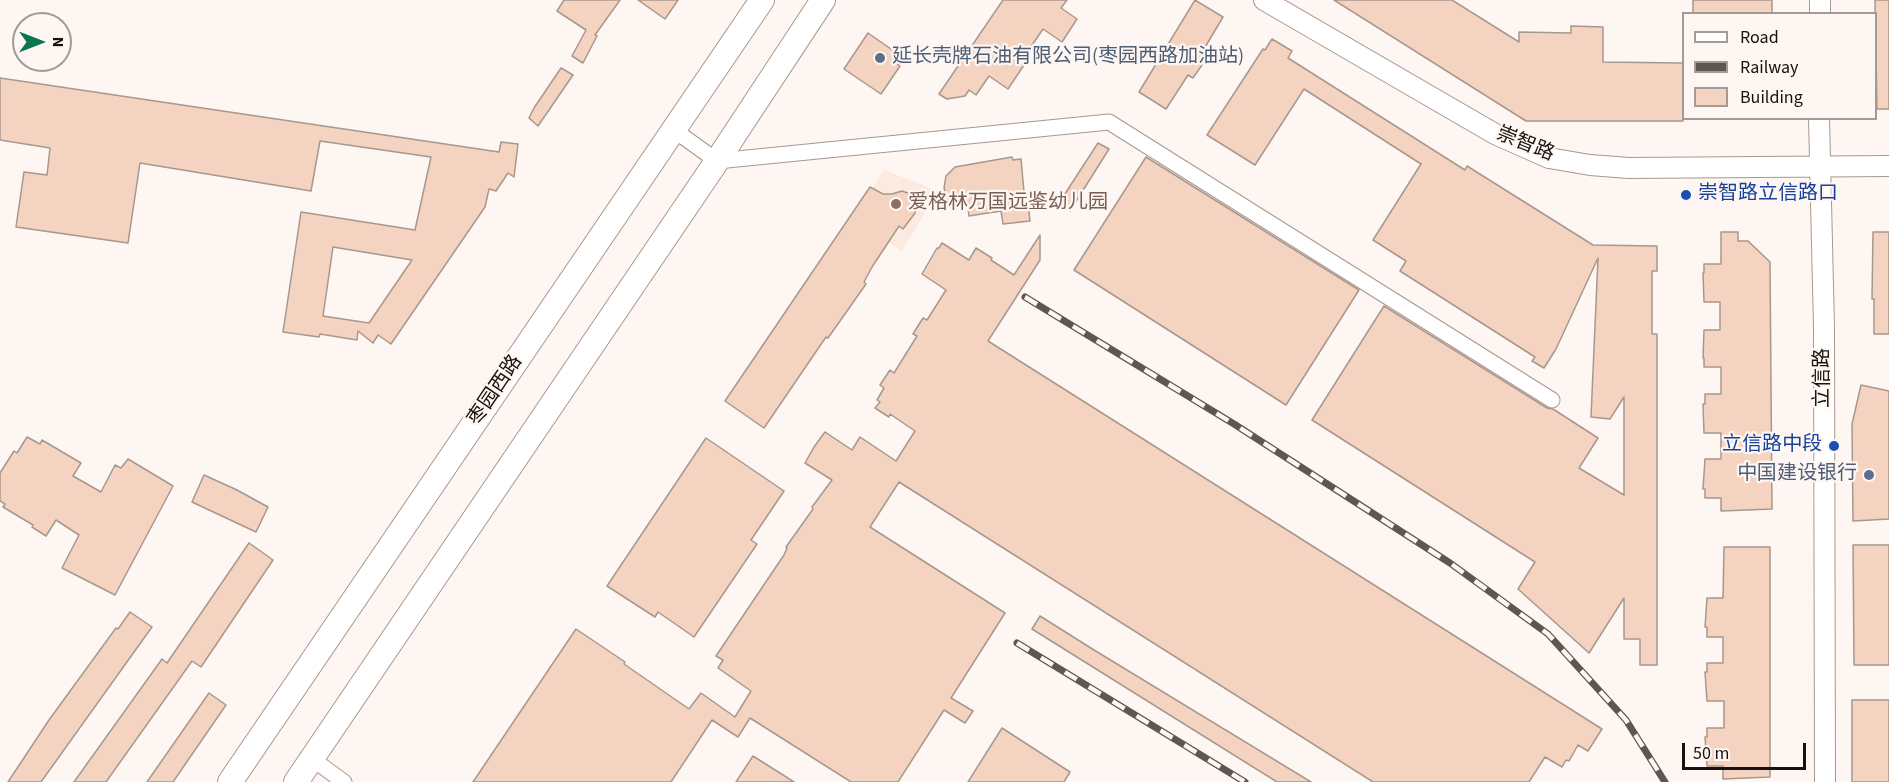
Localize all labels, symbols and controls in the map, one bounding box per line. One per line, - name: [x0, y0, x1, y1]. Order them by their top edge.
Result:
- north arrow: [12, 12, 72, 72]
- legend: [1682, 12, 1877, 120]
- text: Road: [1740, 25, 1779, 50]
- text: N: [47, 37, 69, 47]
- place label: 延长壳牌石油有限公司(枣园西路加油站): [892, 46, 1244, 70]
- marker: 延长壳牌石油有限公司(枣园西路加油站): [873, 51, 887, 65]
- text: Railway: [1740, 55, 1799, 80]
- text: Building: [1740, 85, 1803, 110]
- street label: 崇智路: [1493, 123, 1557, 167]
- place label: 崇智路立信路口: [1698, 183, 1838, 207]
- marker: 崇智路立信路口: [1679, 188, 1693, 202]
- place label: 爱格林万国远鉴幼儿园: [908, 192, 1108, 216]
- marker: 爱格林万国远鉴幼儿园: [889, 197, 903, 211]
- street label: 立信路: [1812, 348, 1836, 408]
- street label: 枣园西路: [464, 351, 528, 431]
- place label: 立信路中段: [1722, 434, 1822, 458]
- marker: 立信路中段: [1827, 439, 1841, 453]
- place label: 中国建设银行: [1737, 463, 1857, 487]
- marker: 中国建设银行: [1862, 468, 1876, 482]
- scale bar: [1685, 731, 1810, 769]
- text: 50 m: [1693, 741, 1729, 766]

